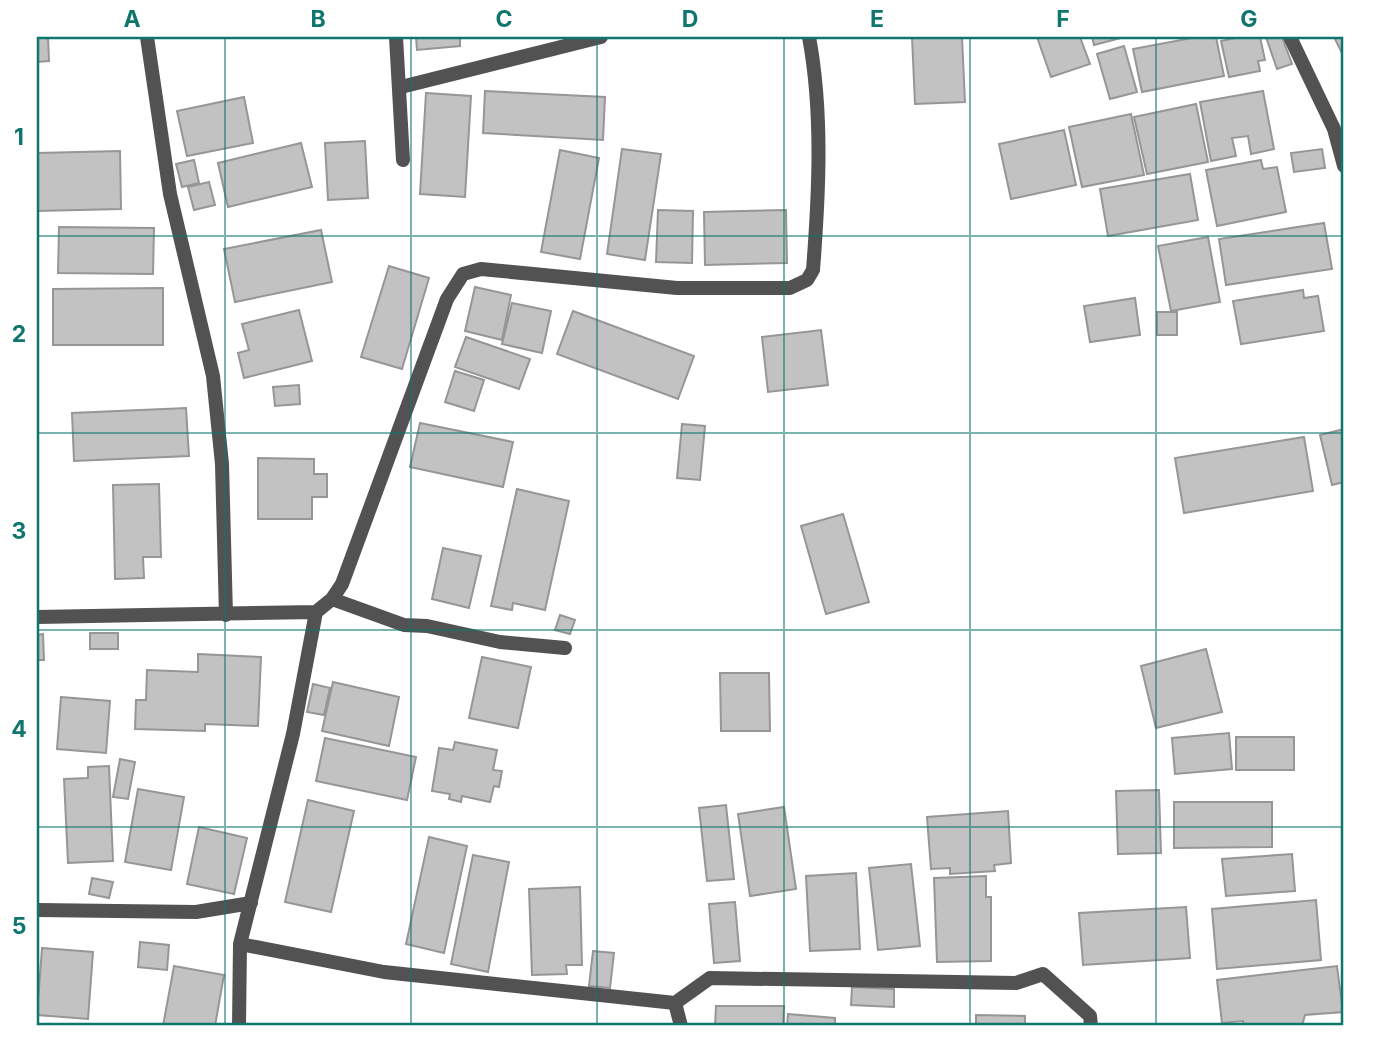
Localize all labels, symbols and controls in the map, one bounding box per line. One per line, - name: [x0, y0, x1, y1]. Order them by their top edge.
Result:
- text: A: [123, 5, 141, 33]
- text: B: [310, 5, 326, 33]
- text: C: [495, 5, 513, 33]
- text: D: [682, 5, 698, 33]
- text: E: [870, 5, 884, 33]
- text: F: [1056, 5, 1070, 33]
- text: G: [1240, 5, 1258, 33]
- text: 1: [14, 123, 24, 151]
- text: 2: [12, 320, 26, 348]
- text: 3: [12, 517, 26, 545]
- text: 4: [11, 715, 27, 743]
- text: 5: [12, 912, 26, 940]

